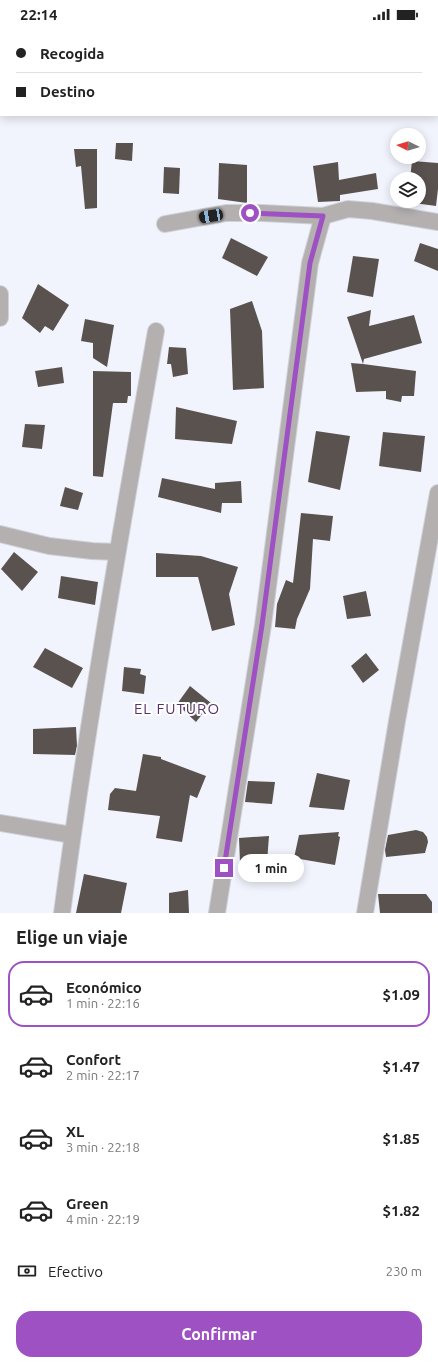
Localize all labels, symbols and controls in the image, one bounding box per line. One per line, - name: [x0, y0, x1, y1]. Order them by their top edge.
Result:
- text: 22:14: [20, 6, 58, 23]
- text: Recogida: [40, 45, 104, 62]
- text: Destino: [40, 83, 95, 100]
- north arrow: [390, 128, 426, 164]
- map controls: [390, 128, 426, 208]
- button: layers: [390, 172, 426, 208]
- route start: [241, 204, 259, 222]
- car: [198, 208, 224, 224]
- district label: EL FUTURO: [134, 700, 220, 717]
- callout: 1 min: [238, 854, 304, 882]
- route end: [215, 859, 233, 877]
- text: 1 min: [255, 861, 287, 875]
- text: Elige un viaje: [16, 927, 128, 947]
- icon: car: [18, 976, 54, 1012]
- text: Económico: [66, 979, 142, 996]
- text: $1.09: [382, 986, 420, 1003]
- text: 1 min · 22:16: [66, 996, 140, 1010]
- icon: car: [18, 1048, 54, 1084]
- text: Confort: [66, 1051, 121, 1068]
- text: $1.47: [382, 1058, 420, 1075]
- text: 2 min · 22:17: [66, 1068, 140, 1082]
- icon: car: [18, 1120, 54, 1156]
- text: XL: [66, 1123, 84, 1140]
- text: $1.85: [382, 1130, 420, 1147]
- text: 3 min · 22:18: [66, 1140, 140, 1154]
- icon: car: [18, 1192, 54, 1228]
- text: Green: [66, 1195, 108, 1212]
- text: $1.82: [382, 1202, 420, 1219]
- text: 4 min · 22:19: [66, 1212, 140, 1226]
- icon: cash: [16, 1260, 38, 1282]
- text: Efectivo: [48, 1263, 103, 1280]
- text: 230 m: [386, 1264, 422, 1278]
- button: Confirmar: [16, 1311, 422, 1357]

